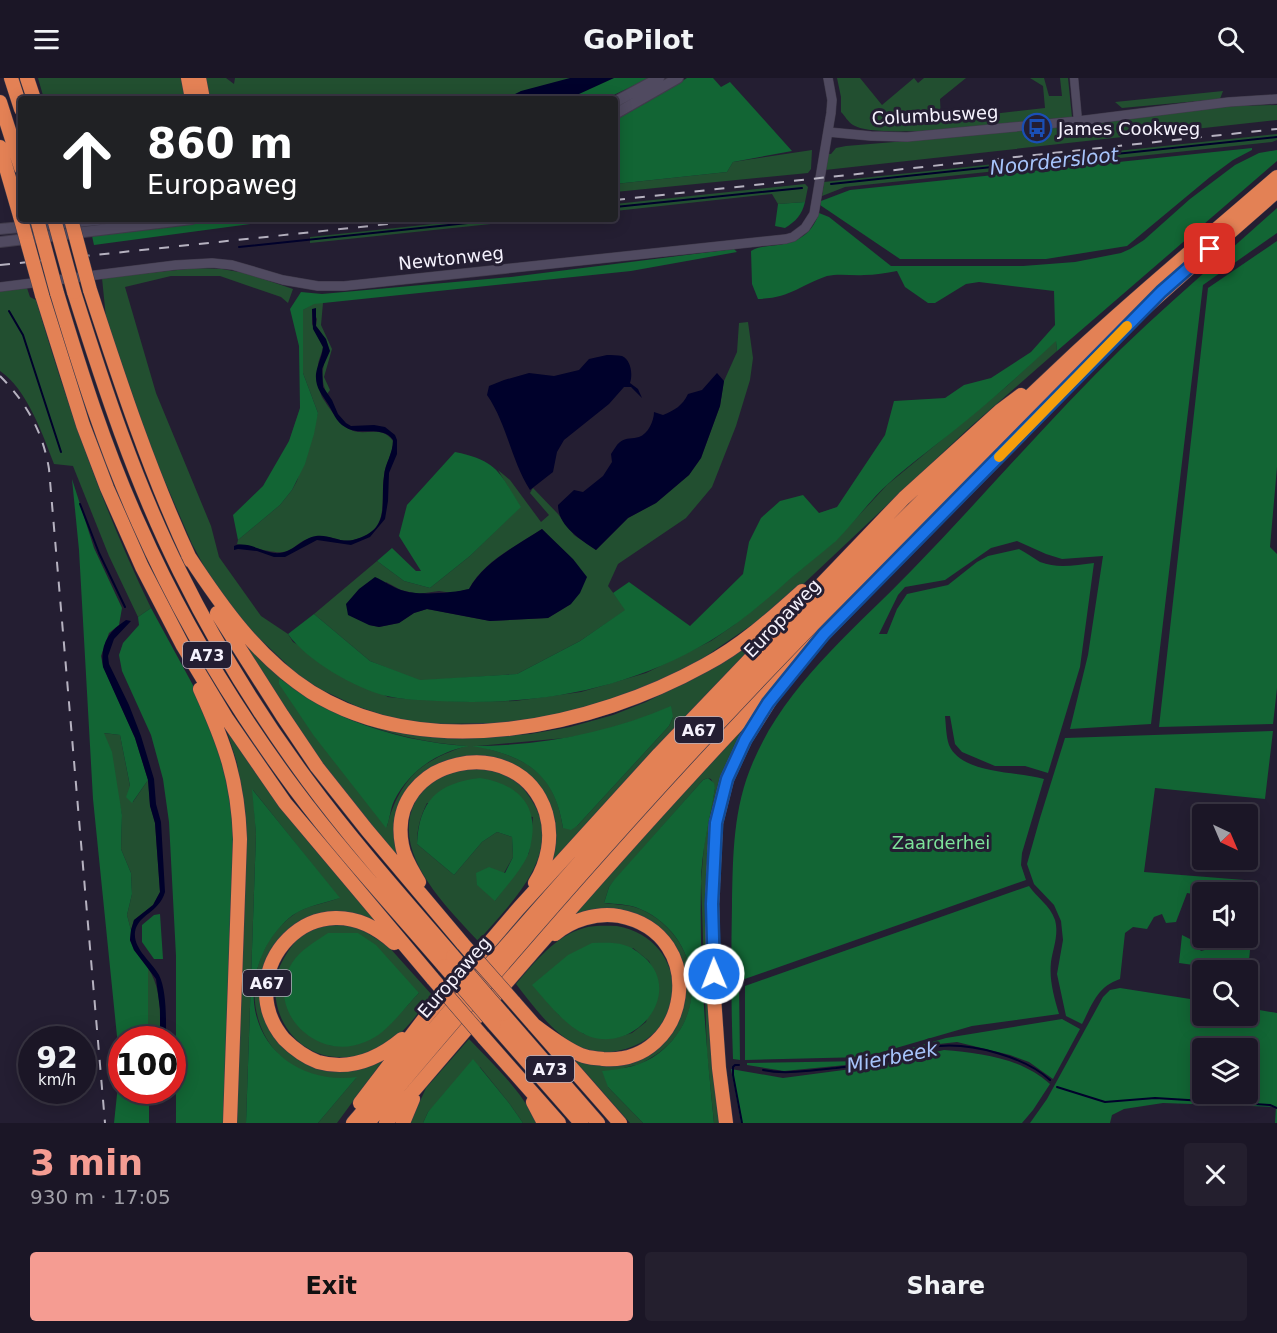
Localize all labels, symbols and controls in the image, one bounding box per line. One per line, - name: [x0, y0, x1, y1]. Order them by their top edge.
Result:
- icon: menu: [30, 23, 63, 56]
- icon: search: [1214, 23, 1247, 56]
- text: GoPilot: [583, 24, 694, 55]
- street label: Columbusweg: [871, 101, 999, 129]
- bus stop icon: James Cookweg: [1021, 112, 1053, 144]
- place label: James Cookweg: [1057, 118, 1200, 139]
- text: 860 m: [147, 119, 293, 168]
- icon: ahead: [48, 120, 126, 198]
- water label: Noordersloot: [989, 142, 1121, 180]
- text: Europaweg: [147, 169, 298, 200]
- pin: [1184, 223, 1235, 274]
- icon: arrive: [1193, 232, 1226, 265]
- street label: Newtonweg: [397, 242, 505, 274]
- street label: Europaweg: [740, 575, 824, 661]
- road number: A73: [183, 642, 231, 668]
- road number: A67: [675, 717, 723, 743]
- north arrow: [1192, 804, 1258, 870]
- map controls: [1192, 804, 1258, 1104]
- park label: Zaarderhei: [892, 832, 990, 853]
- button: sound: [1192, 882, 1258, 948]
- street label: Europaweg: [413, 932, 495, 1022]
- position arrow: [682, 942, 746, 1006]
- button: search: [1192, 960, 1258, 1026]
- road number: A67: [243, 970, 291, 996]
- speed limit sign: 100: [108, 1026, 186, 1104]
- water label: Mierbeek: [844, 1036, 941, 1078]
- button: layers: [1192, 1038, 1258, 1104]
- text: 92: [36, 1040, 78, 1075]
- road number: A73: [526, 1056, 574, 1082]
- text: km/h: [38, 1071, 76, 1089]
- text: 3 min: [30, 1142, 143, 1183]
- button: close: [1184, 1143, 1247, 1206]
- text: 930 m · 17:05: [30, 1185, 171, 1209]
- button: Exit: [30, 1252, 633, 1321]
- button: Share: [645, 1252, 1247, 1321]

